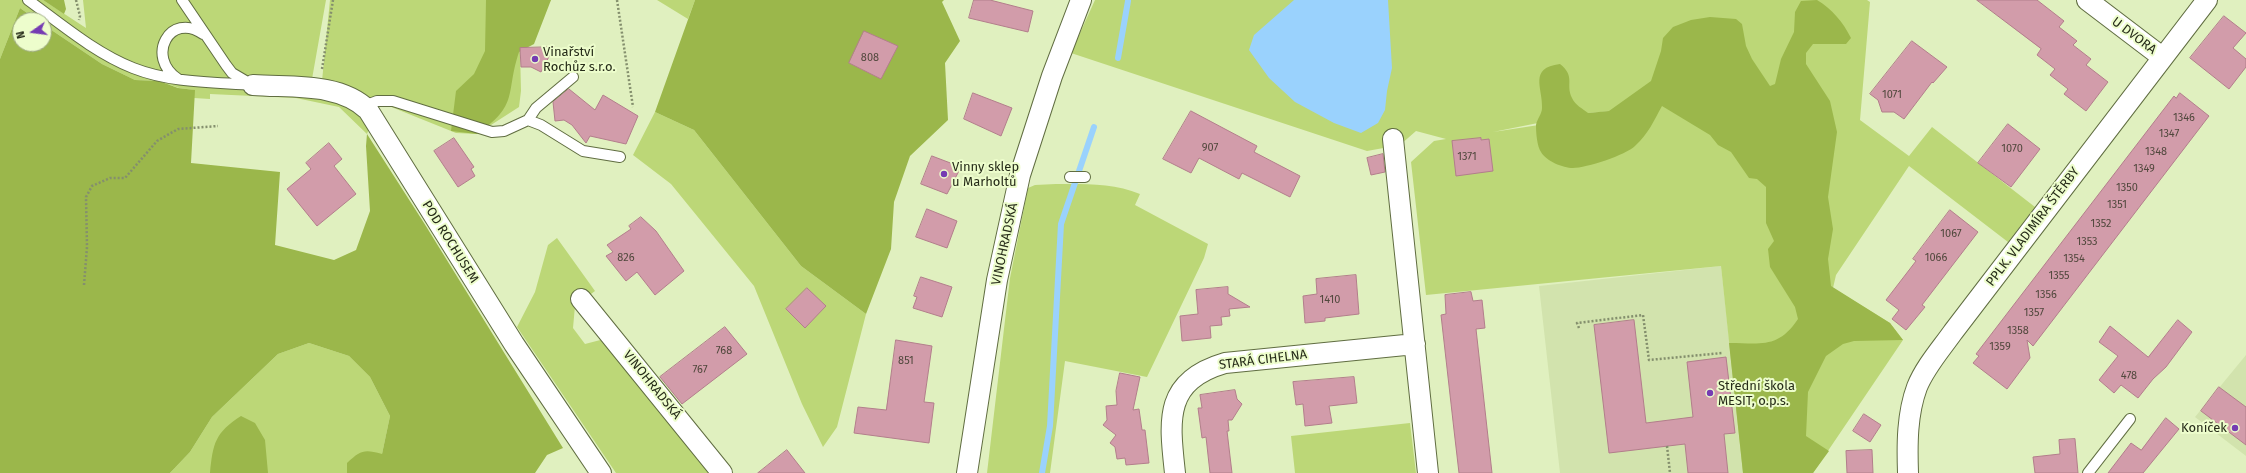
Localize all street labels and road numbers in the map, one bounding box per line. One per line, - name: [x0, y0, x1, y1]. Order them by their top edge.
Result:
- street label: U DVORA: [2109, 14, 2159, 58]
- street label: PPLK. VLADIMÍRA ŠTĚRBY: [1983, 164, 2083, 290]
- street label: POD ROCHUSEM: [419, 198, 481, 286]
- street label: VINOHRADSKÁ: [989, 201, 1021, 287]
- street label: STARÁ CIHELNA: [1218, 347, 1308, 373]
- street label: VINOHRADSKÁ: [620, 348, 684, 422]

